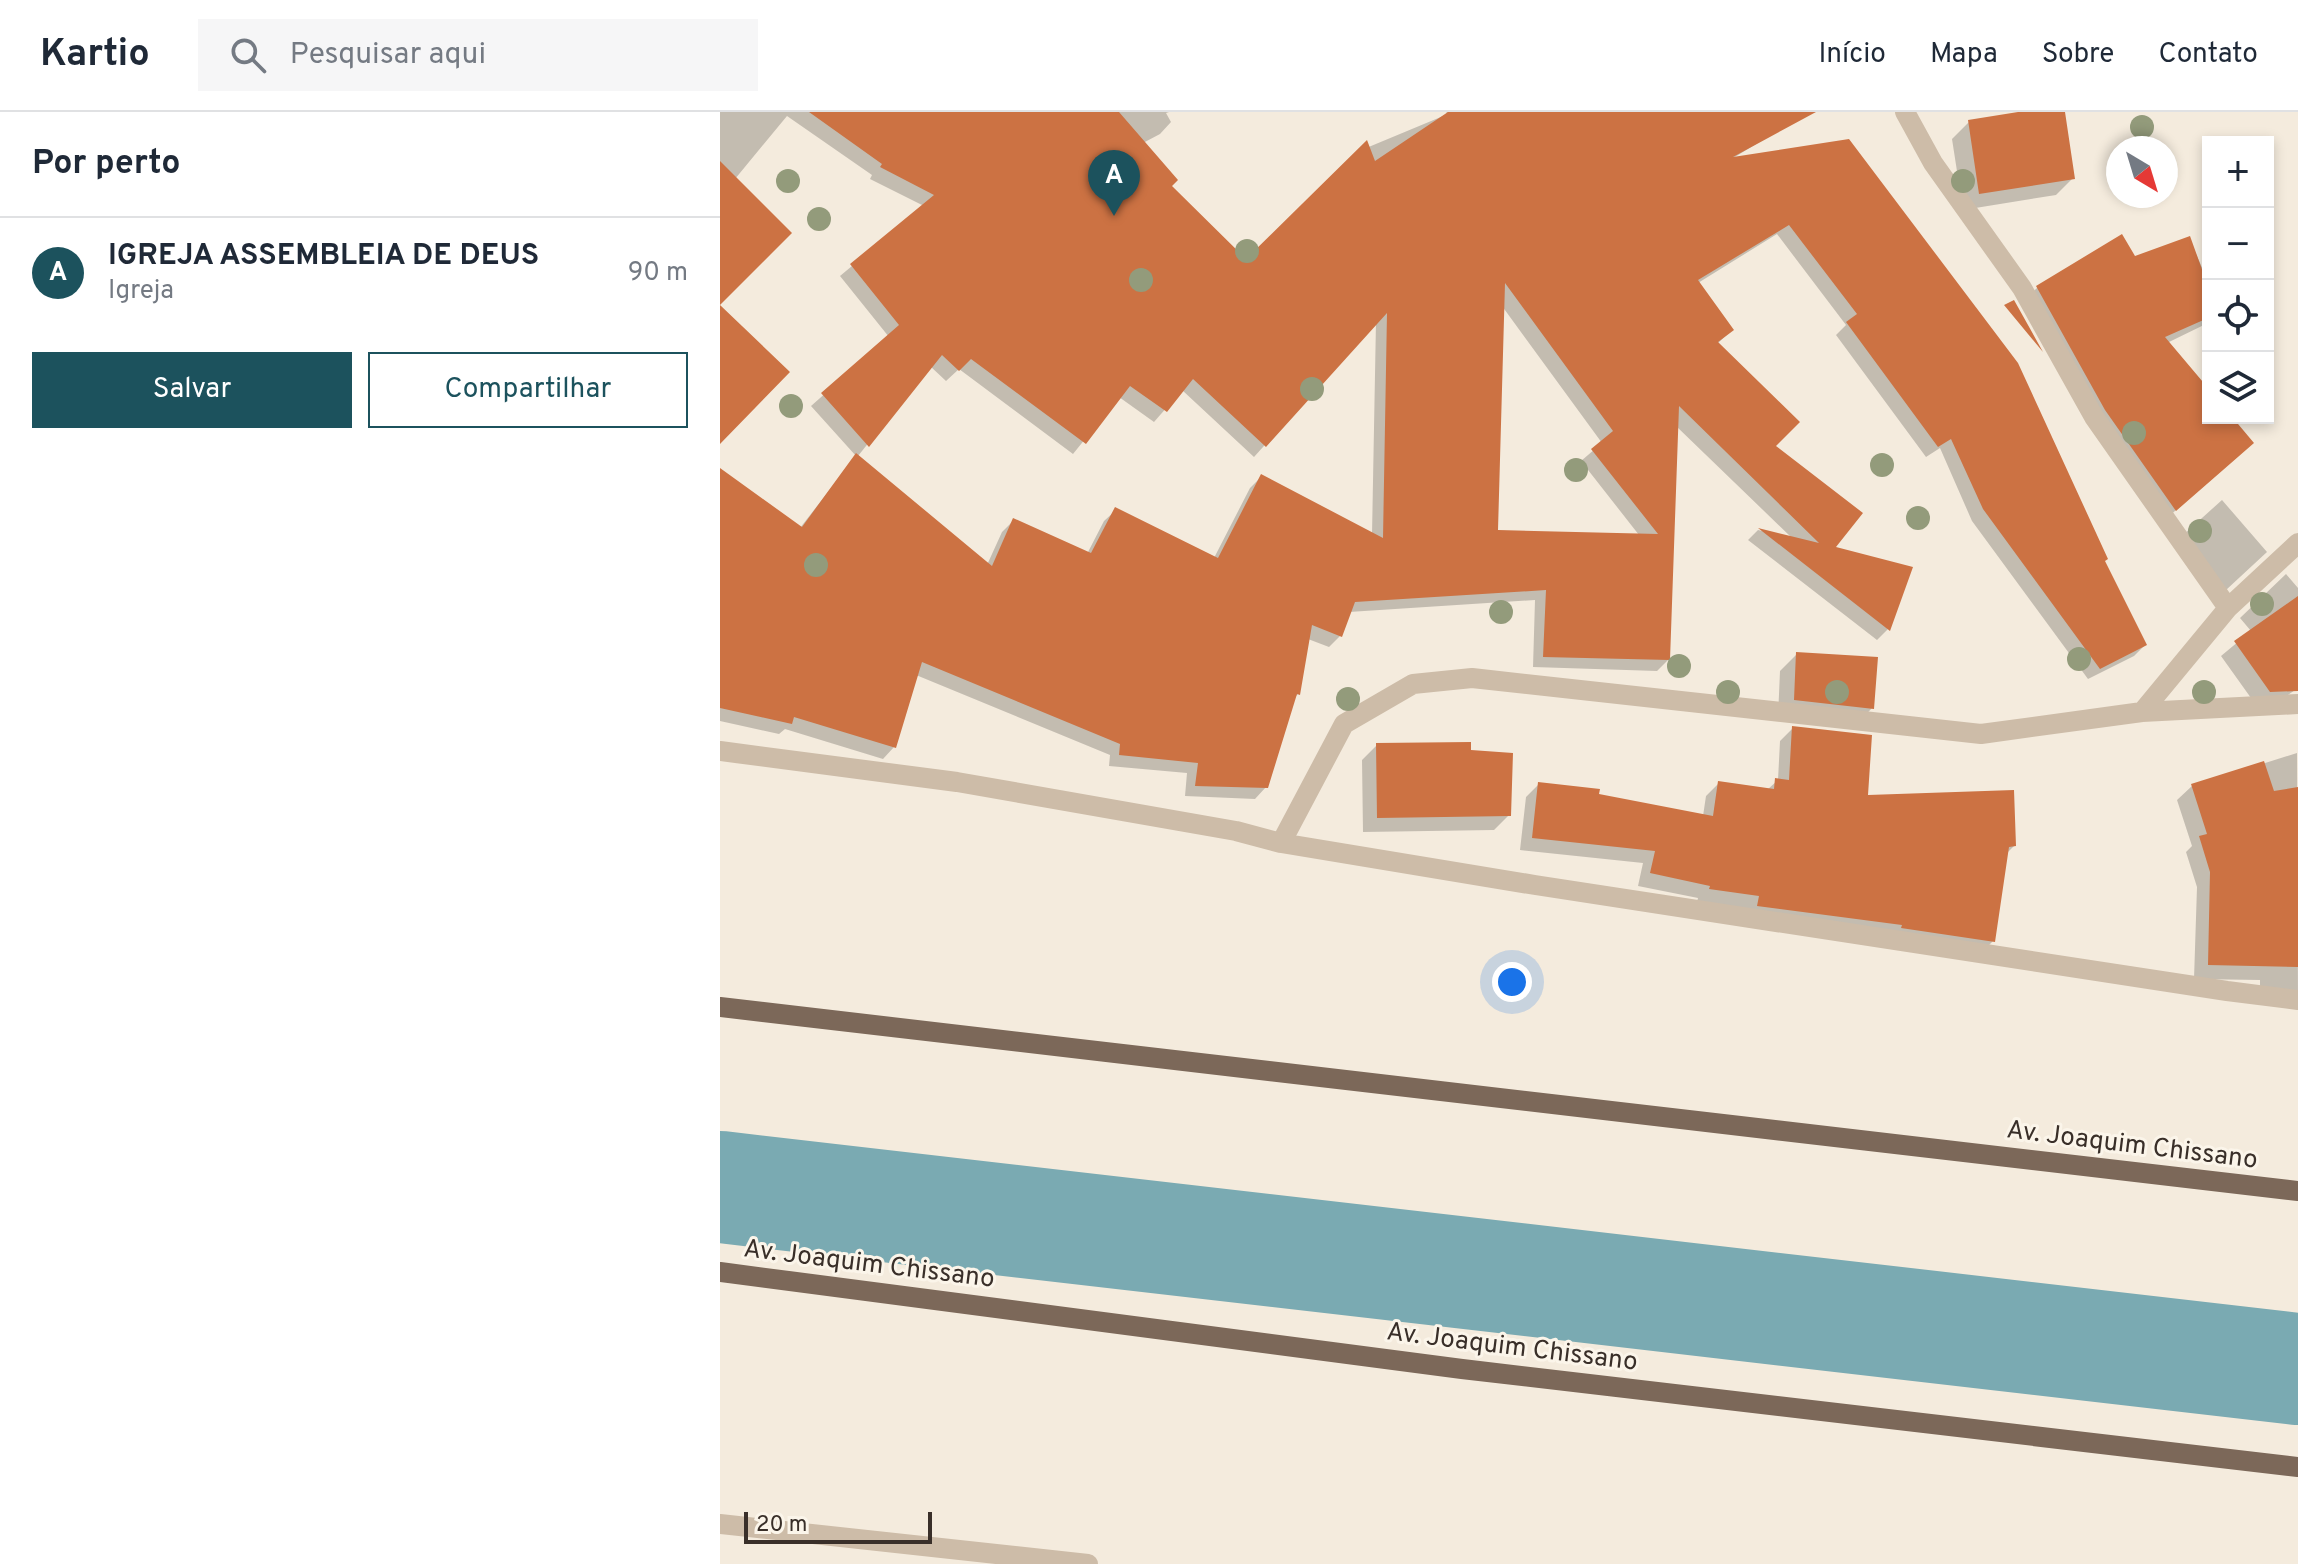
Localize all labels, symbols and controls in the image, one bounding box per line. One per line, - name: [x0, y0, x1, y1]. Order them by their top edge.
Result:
- search box: [198, 19, 758, 91]
- text: Kartio: [40, 31, 150, 80]
- icon: search: [226, 33, 270, 77]
- text: Pesquisar aqui: [290, 37, 486, 74]
- text: Início: [1818, 37, 1886, 73]
- text: Mapa: [1930, 37, 1998, 73]
- text: Sobre: [2042, 37, 2114, 73]
- text: Contato: [2158, 37, 2258, 73]
- north arrow: [2106, 136, 2178, 208]
- map controls: [2202, 136, 2274, 424]
- button: +: [2202, 136, 2274, 208]
- text: Por perto: [32, 143, 181, 186]
- pin: A: [1088, 150, 1140, 216]
- button: −: [2202, 208, 2274, 280]
- text: IGREJA ASSEMBLEIA DE DEUS: [108, 238, 539, 275]
- text: A: [49, 257, 67, 290]
- text: 90 m: [628, 257, 688, 290]
- text: Igreja: [108, 275, 174, 308]
- button: locate: [2202, 280, 2274, 352]
- button: Salvar: [32, 352, 352, 428]
- button: Compartilhar: [368, 352, 688, 428]
- button: layers: [2202, 352, 2274, 424]
- your location: [1492, 962, 1532, 1002]
- street label: Av. Joaquim Chissano: [2005, 1114, 2259, 1178]
- street label: Av. Joaquim Chissano: [742, 1233, 996, 1297]
- street label: Av. Joaquim Chissano: [1385, 1316, 1639, 1380]
- scale bar: [744, 1508, 932, 1544]
- text: 20 m: [756, 1512, 807, 1539]

